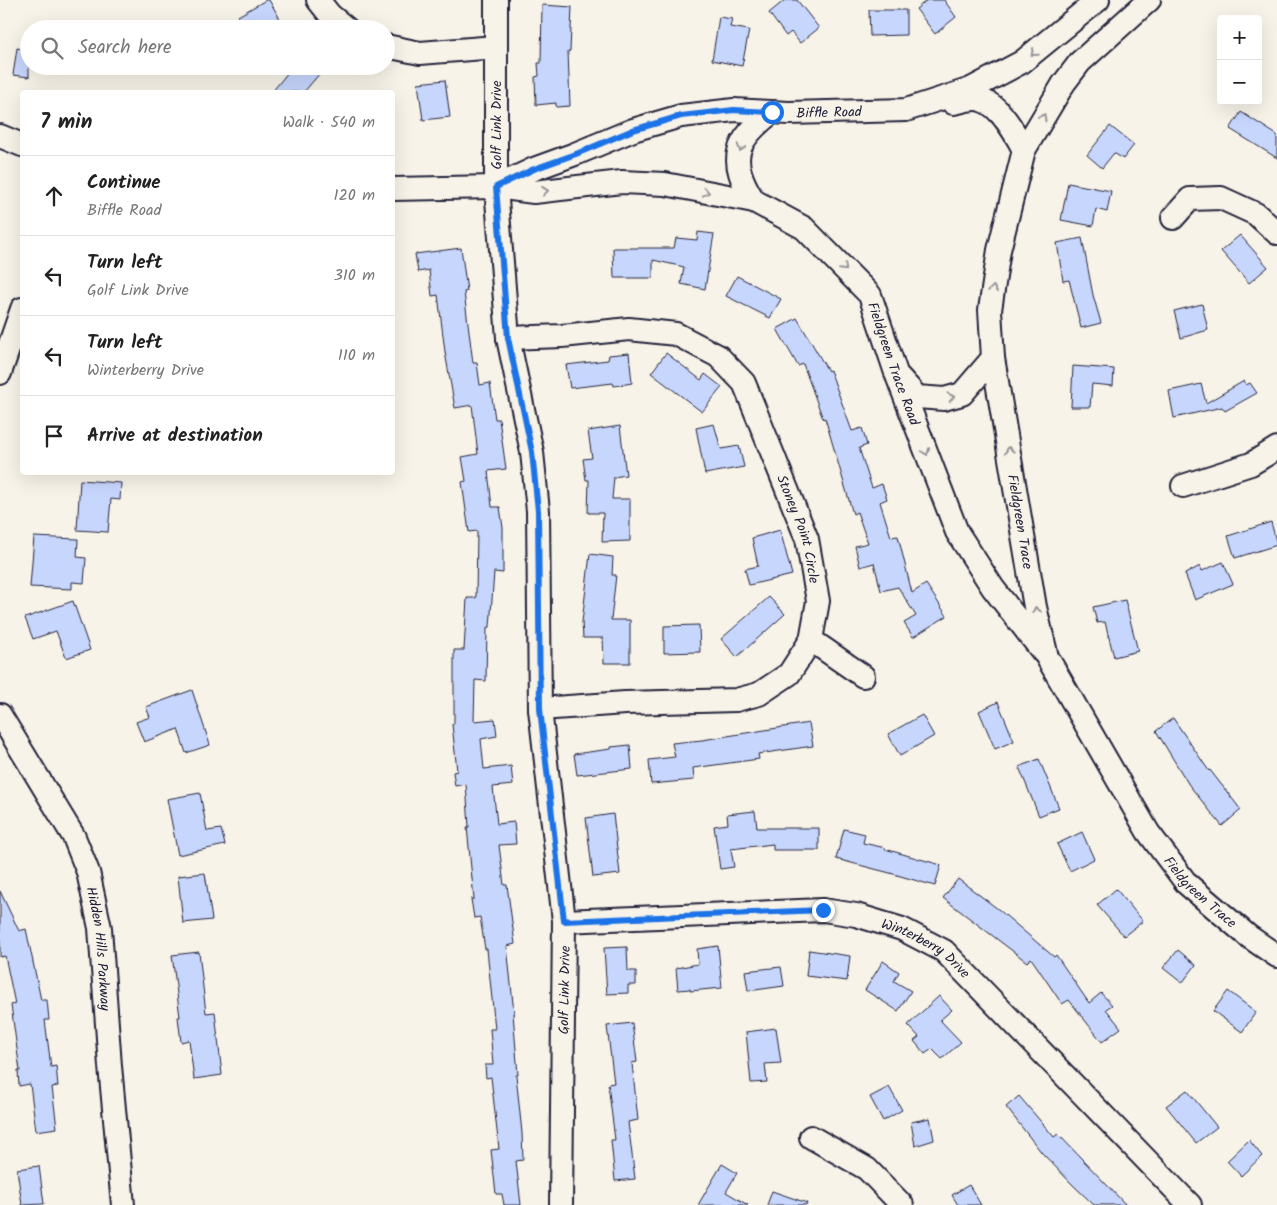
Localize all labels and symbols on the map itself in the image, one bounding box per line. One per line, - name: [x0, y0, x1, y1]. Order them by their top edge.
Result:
- one-way arrow: [1031, 47, 1040, 55]
- street label: Golf Link Drive: [486, 80, 508, 170]
- route start: [761, 101, 784, 124]
- street label: Biffle Road: [796, 101, 863, 125]
- one-way arrow: [1037, 114, 1047, 123]
- one-way arrow: [737, 143, 747, 152]
- one-way arrow: [541, 186, 549, 197]
- one-way arrow: [702, 186, 710, 196]
- one-way arrow: [838, 263, 847, 272]
- one-way arrow: [987, 284, 998, 292]
- street label: Fieldgreen Trace Road: [861, 299, 925, 430]
- one-way arrow: [947, 392, 956, 403]
- one-way arrow: [1004, 445, 1014, 454]
- one-way arrow: [919, 447, 930, 456]
- street label: Stoney Point Circle: [770, 472, 825, 586]
- street label: Fieldgreen Trace: [1001, 473, 1039, 572]
- one-way arrow: [1031, 605, 1042, 614]
- street label: Fieldgreen Trace: [1158, 852, 1242, 934]
- street label: Hidden Hills Parkway: [79, 885, 116, 1012]
- route end: [812, 899, 835, 922]
- street label: Winterberry Drive: [878, 913, 975, 984]
- street label: Golf Link Drive: [553, 945, 577, 1035]

